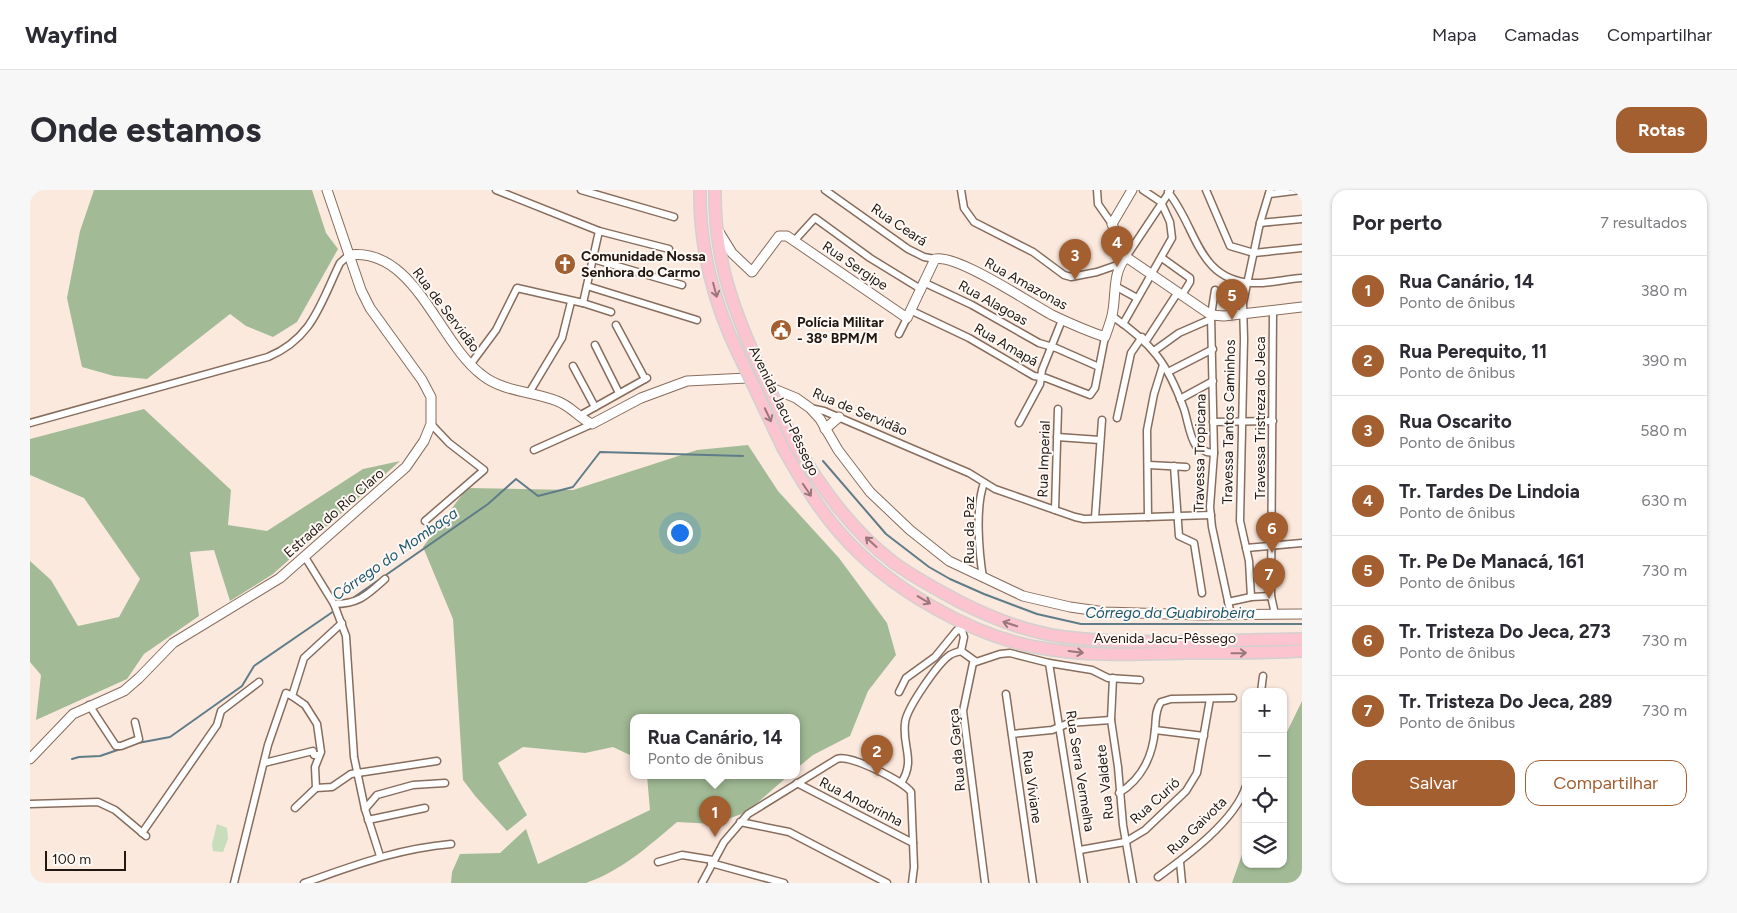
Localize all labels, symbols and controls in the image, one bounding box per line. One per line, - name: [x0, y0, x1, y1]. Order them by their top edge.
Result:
- text: Wayfind: [25, 20, 118, 49]
- text: Mapa: [1432, 24, 1476, 46]
- text: Camadas: [1504, 24, 1579, 46]
- text: Compartilhar: [1607, 24, 1712, 46]
- button: Rotas: [1616, 107, 1707, 153]
- text: Onde estamos: [30, 109, 261, 151]
- street label: Rua Ceará: [868, 200, 930, 250]
- text: Por perto: [1352, 210, 1442, 235]
- text: 7 resultados: [1600, 213, 1687, 232]
- pin: 4: [1101, 226, 1133, 267]
- street label: Rua Sergipe: [819, 238, 891, 294]
- pin: 3: [1059, 239, 1091, 280]
- place label: Comunidade Nossa Senhora do Carmo: [581, 248, 706, 281]
- church icon: Comunidade Nossa Senhora do Carmo: [553, 252, 577, 276]
- street label: Rua Amazonas: [982, 254, 1070, 314]
- street label: Rua de Servidão: [409, 264, 483, 356]
- text: Rua Canário, 14: [1399, 270, 1534, 293]
- street label: Rua Alagoas: [955, 277, 1031, 329]
- pin: 5: [1216, 279, 1248, 320]
- one-way arrow: [710, 281, 720, 297]
- text: 1: [1365, 281, 1371, 300]
- text: 380 m: [1641, 281, 1687, 300]
- text: Ponto de ônibus: [1399, 293, 1515, 312]
- place label: Polícia Militar - 38º BPM/M: [797, 314, 884, 347]
- public building icon: Polícia Militar - 38º BPM/M: [769, 318, 793, 342]
- street label: Rua Amapá: [971, 320, 1041, 370]
- street label: Travessa Tristreza do Jeca: [1252, 336, 1269, 500]
- street label: Travessa Tantos Caminhos: [1219, 339, 1239, 505]
- text: Rua Perequito, 11: [1399, 340, 1547, 363]
- street label: Avenida Jacu-Pêssego: [745, 343, 823, 479]
- text: 2: [1363, 351, 1373, 370]
- text: 390 m: [1641, 351, 1687, 370]
- text: Ponto de ônibus: [1399, 363, 1515, 382]
- street label: Rua de Servidão: [810, 384, 910, 440]
- street label: Travessa Tropicana: [1190, 394, 1210, 512]
- one-way arrow: [763, 407, 773, 422]
- text: Rua Oscarito: [1399, 410, 1512, 433]
- street label: Rua Imperial: [1034, 420, 1054, 498]
- text: 3: [1364, 421, 1372, 440]
- text: 580 m: [1640, 421, 1687, 440]
- text: Ponto de ônibus: [1399, 433, 1515, 452]
- street label: Estrada do Rio Claro: [280, 465, 388, 561]
- text: Tr. Tardes De Lindoia: [1399, 480, 1580, 503]
- one-way arrow: [802, 483, 812, 497]
- text: 4: [1363, 491, 1373, 510]
- text: 630 m: [1641, 491, 1687, 510]
- street label: Rua da Paz: [961, 496, 978, 564]
- text: Ponto de ônibus: [1399, 503, 1515, 522]
- water label: Córrego do Mombaça: [329, 504, 461, 604]
- pin: 6: [1256, 512, 1288, 553]
- your location: [667, 520, 693, 546]
- one-way arrow: [864, 536, 877, 548]
- text: Tr. Pe De Manacá, 161: [1399, 550, 1585, 573]
- pin: 7: [1253, 558, 1285, 599]
- text: 5: [1363, 561, 1373, 580]
- text: 730 m: [1642, 561, 1687, 580]
- text: Ponto de ônibus: [1399, 573, 1515, 592]
- one-way arrow: [917, 596, 931, 606]
- water label: Córrego da Guabirobeira: [1085, 604, 1255, 622]
- one-way arrow: [1002, 618, 1018, 628]
- text: Tr. Tristeza Do Jeca, 273: [1399, 620, 1611, 643]
- street label: Avenida Jacu-Pêssego: [1094, 630, 1236, 647]
- text: 6: [1363, 631, 1373, 650]
- text: 730 m: [1642, 631, 1687, 650]
- text: Ponto de ônibus: [1399, 643, 1515, 662]
- one-way arrow: [1068, 647, 1084, 657]
- one-way arrow: [1230, 648, 1247, 658]
- map controls: [1242, 688, 1287, 868]
- button: +: [1242, 688, 1287, 733]
- text: Tr. Tristeza Do Jeca, 289: [1399, 690, 1612, 713]
- text: 7: [1364, 701, 1372, 720]
- text: 730 m: [1642, 701, 1687, 720]
- street label: Rua da Garça: [945, 708, 969, 792]
- street label: Rua Serra Vermelha: [1062, 709, 1098, 833]
- text: Ponto de ônibus: [1399, 713, 1515, 732]
- popup: [630, 714, 800, 779]
- text: Rua Canário, 14: [647, 726, 783, 749]
- button: −: [1242, 733, 1287, 778]
- pin: 2: [861, 735, 893, 776]
- street label: Rua Valdete: [1093, 743, 1117, 820]
- text: Ponto de ônibus: [647, 749, 764, 768]
- street label: Rua Viviane: [1018, 750, 1046, 825]
- button: Salvar: [1352, 760, 1515, 806]
- button: Compartilhar: [1525, 760, 1687, 806]
- street label: Rua Andorinha: [816, 774, 906, 830]
- street label: Rua Curió: [1127, 774, 1183, 828]
- button: locate: [1242, 778, 1287, 823]
- street label: Rua Gaivota: [1164, 794, 1230, 858]
- pin: 1: [699, 796, 731, 837]
- button: layers: [1242, 823, 1287, 868]
- scale bar: [45, 848, 126, 871]
- text: 100 m: [52, 851, 91, 868]

